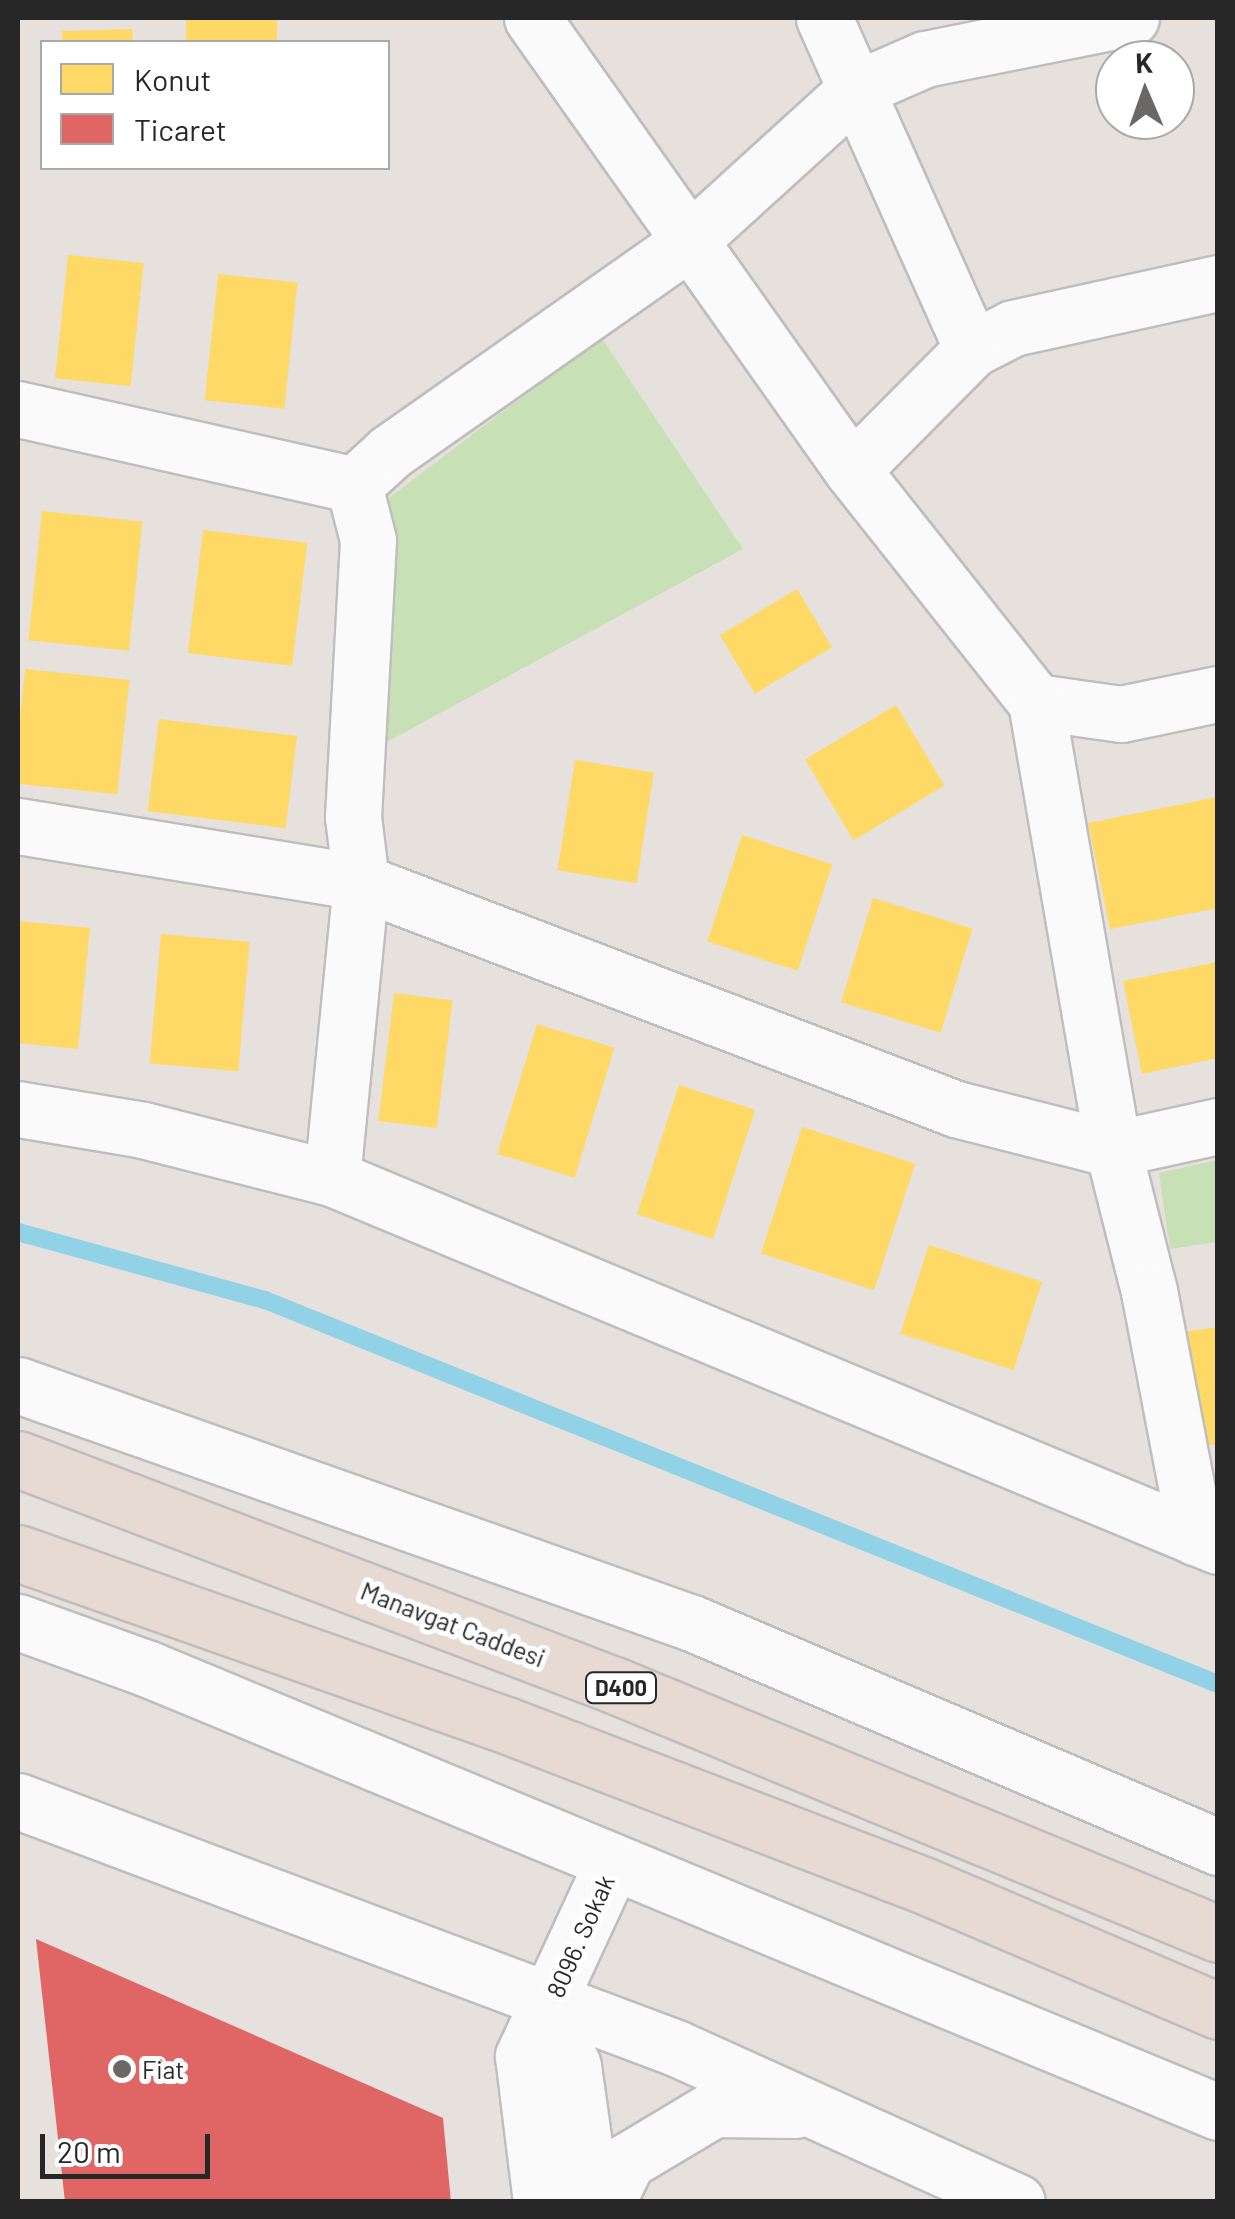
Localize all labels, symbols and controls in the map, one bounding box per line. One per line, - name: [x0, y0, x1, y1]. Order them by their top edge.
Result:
- legend: [40, 40, 390, 170]
- north arrow: [1095, 40, 1195, 140]
- text: K: [1135, 45, 1153, 79]
- text: Konut: [134, 61, 211, 97]
- text: Ticaret: [134, 111, 227, 147]
- street label: Manavgat Caddesi: [357, 1575, 549, 1673]
- road number: D400: [584, 1671, 658, 1705]
- street label: 8096. Sokak: [540, 1870, 620, 2002]
- place label: Fiat: [142, 2054, 184, 2084]
- marker: Fiat: [111, 2058, 133, 2080]
- scale bar: [45, 2114, 215, 2176]
- text: 20 m: [57, 2133, 121, 2169]

